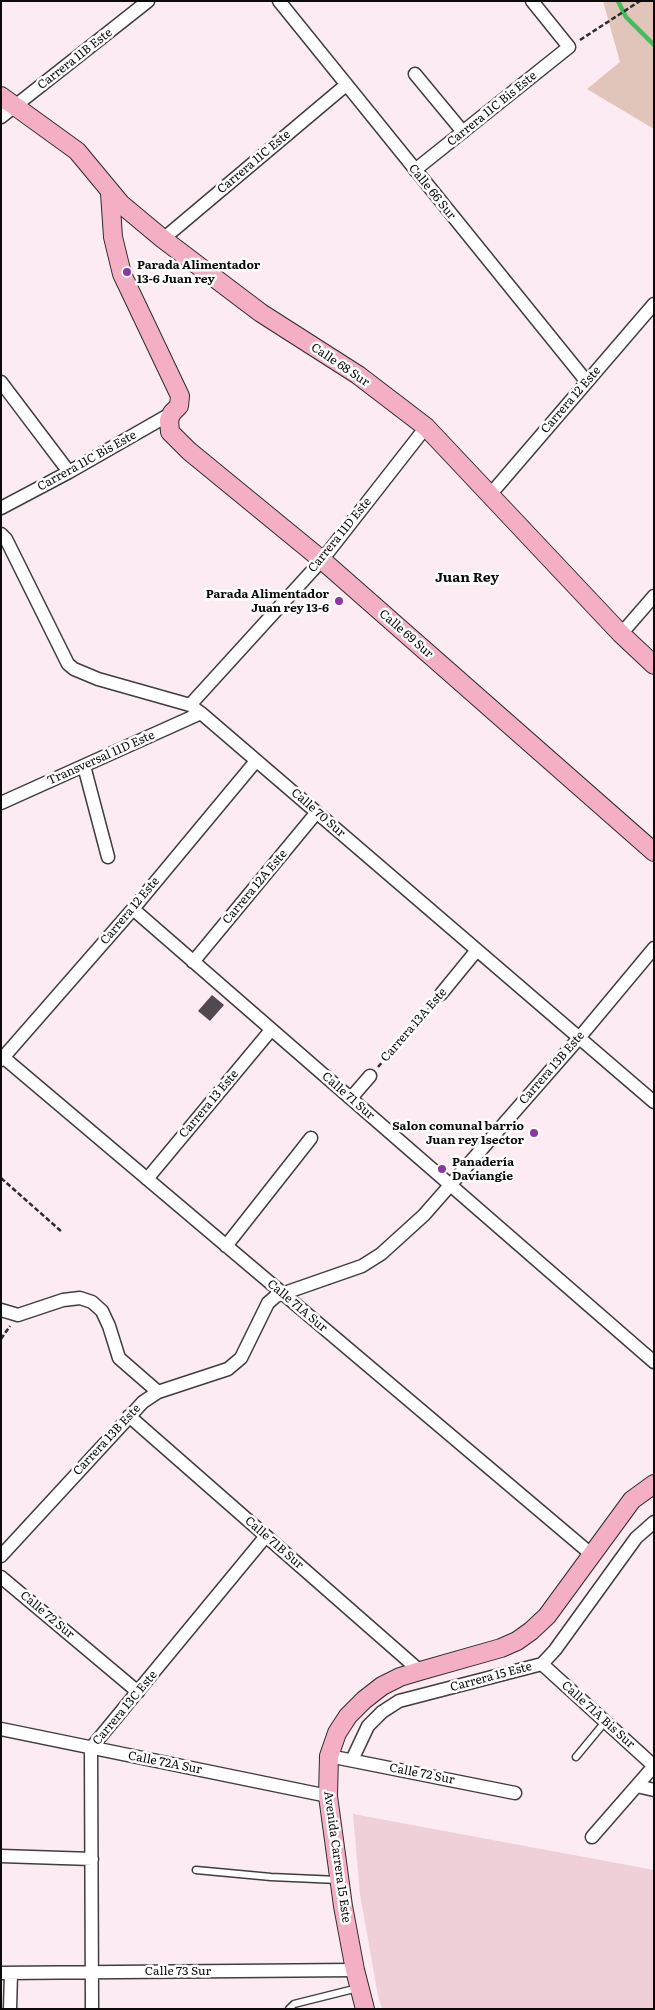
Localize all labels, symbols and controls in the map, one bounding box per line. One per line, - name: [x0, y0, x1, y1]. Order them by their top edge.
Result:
- street label: Carrera 11B Este: [35, 25, 115, 93]
- street label: Carrera 11C Bis Este: [444, 69, 540, 149]
- street label: Carrera 11C Este: [215, 127, 293, 197]
- street label: Calle 66 Sur: [405, 161, 459, 223]
- place label: Parada Alimentador 13-6 Juan rey: [137, 258, 260, 286]
- marker: Parada Alimentador 13-6 Juan rey: [121, 266, 133, 278]
- street label: Calle 68 Sur: [308, 340, 372, 390]
- street label: Carrera 12 Este: [538, 364, 604, 436]
- street label: Carrera 11C Bis Este: [35, 428, 139, 494]
- street label: Carrera 11D Este: [306, 495, 374, 575]
- district label: Juan Rey: [435, 570, 499, 586]
- place label: Parada Alimentador Juan rey 13-6: [206, 587, 329, 615]
- marker: Parada Alimentador Juan rey 13-6: [333, 595, 345, 607]
- street label: Calle 69 Sur: [376, 607, 436, 661]
- street label: Transversal 11D Este: [45, 728, 157, 788]
- street label: Calle 70 Sur: [288, 786, 348, 840]
- street label: Carrera 12A Este: [220, 847, 290, 927]
- street label: Carrera 12 Este: [98, 874, 162, 948]
- street label: Carrera 13A Este: [378, 985, 450, 1065]
- street label: Carrera 13B Este: [516, 1028, 588, 1108]
- street label: Carrera 13 Este: [176, 1067, 242, 1141]
- street label: Calle 71 Sur: [319, 1069, 377, 1123]
- place label: Salon comunal barrio Juan rey 1sector: [392, 1119, 524, 1147]
- marker: Salon comunal barrio Juan rey 1sector: [528, 1127, 540, 1139]
- place label: Panadería Daviangie: [452, 1155, 514, 1183]
- marker: Panadería Daviangie: [436, 1163, 448, 1175]
- street label: Calle 71A Sur: [264, 1277, 330, 1335]
- street label: Carrera 13B Este: [70, 1401, 144, 1479]
- street label: Calle 71B Sur: [242, 1514, 306, 1572]
- street label: Calle 72 Sur: [17, 1588, 77, 1642]
- street label: Carrera 15 Este: [449, 1659, 533, 1695]
- street label: Carrera 13C Este: [90, 1668, 160, 1748]
- street label: Calle 71A Bis Sur: [558, 1678, 638, 1752]
- street label: Calle 72A Sur: [127, 1749, 203, 1777]
- street label: Calle 72 Sur: [388, 1761, 456, 1787]
- street label: Avenida Carrera 15 Este: [321, 1790, 353, 1924]
- street label: Calle 73 Sur: [145, 1964, 211, 1978]

